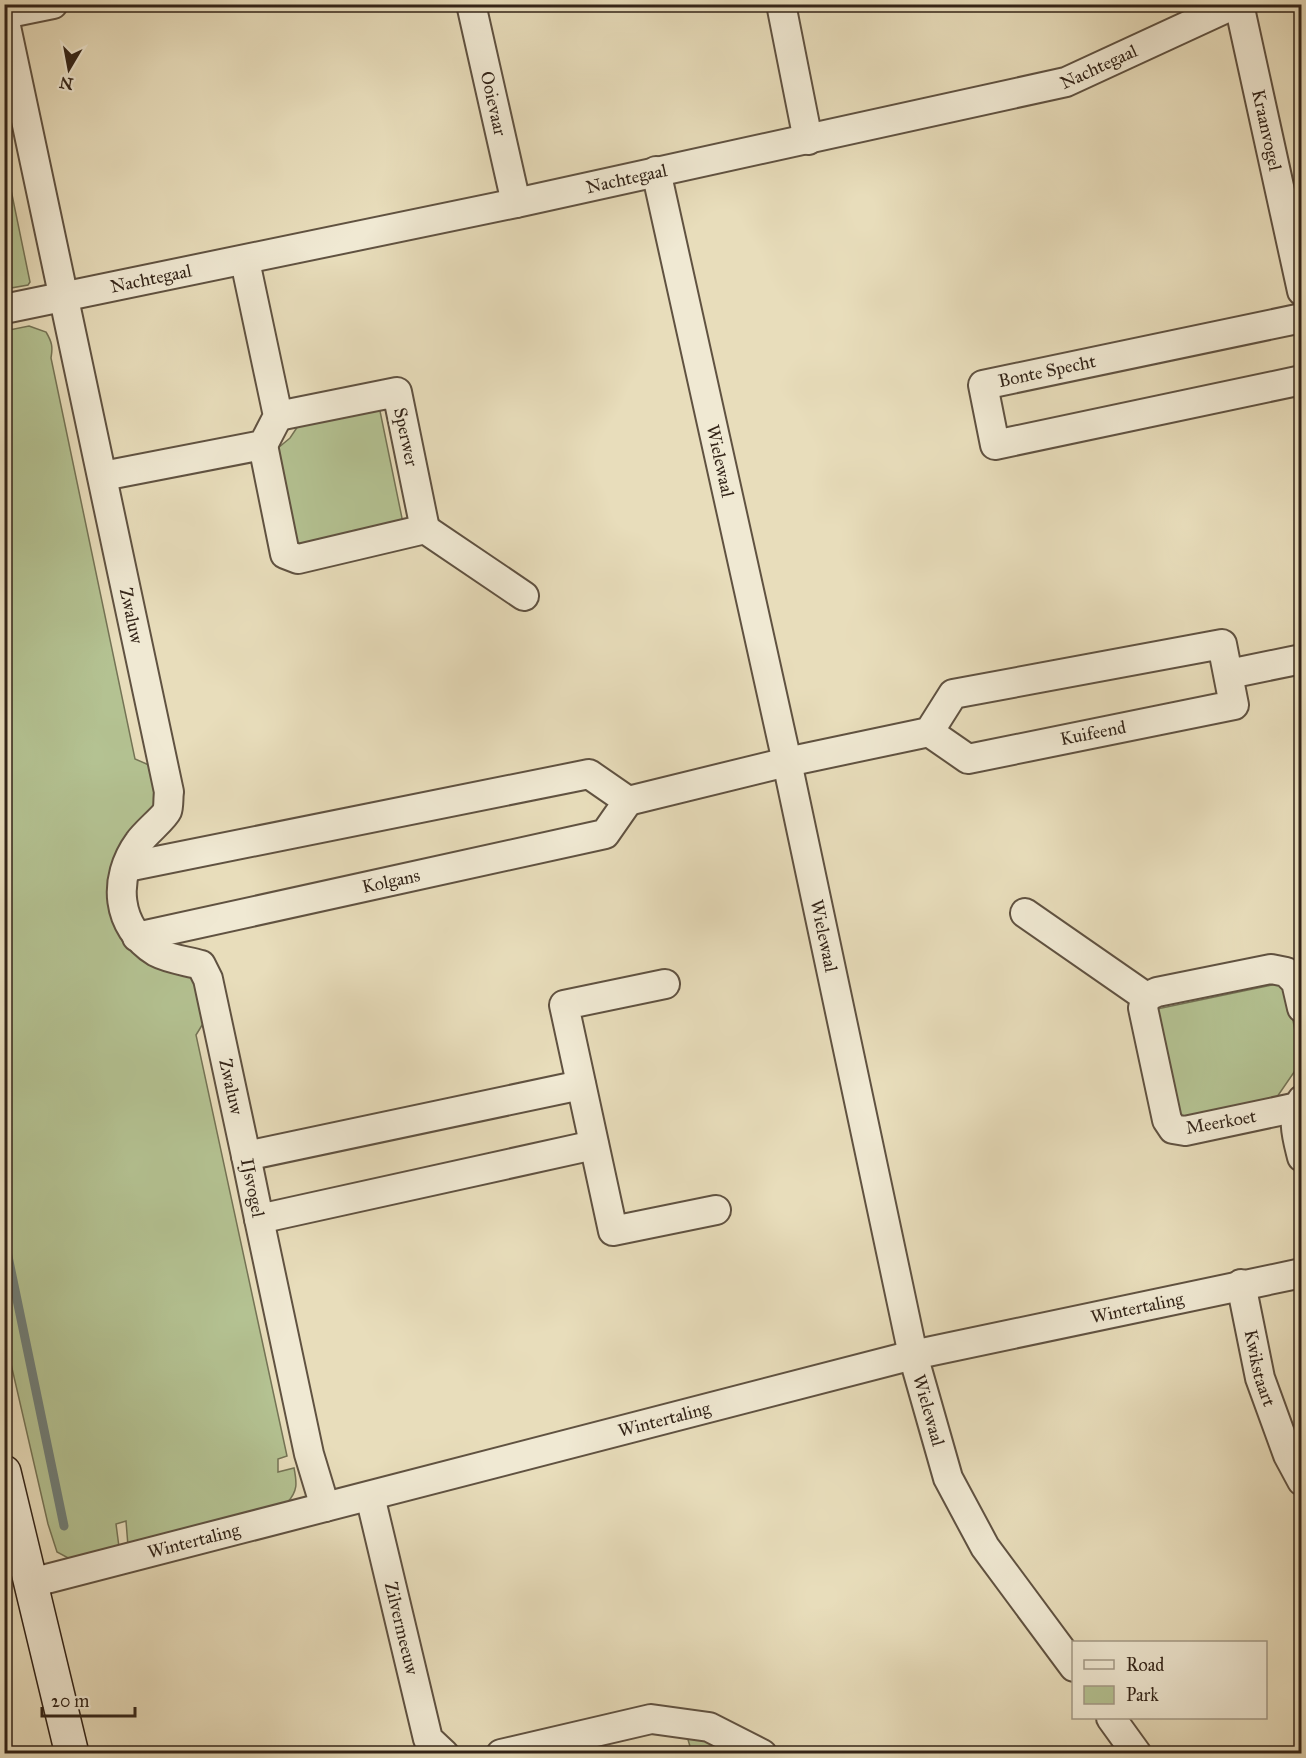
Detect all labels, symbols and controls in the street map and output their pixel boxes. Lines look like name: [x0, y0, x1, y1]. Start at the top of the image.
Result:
north arrow: [39, 39, 99, 99]
street label: Nachtegaal: [1057, 40, 1141, 94]
street label: Ooievaar: [476, 69, 512, 138]
text: N: [58, 73, 75, 94]
street label: Kraanvogel: [1247, 87, 1286, 173]
street label: Nachtegaal: [584, 159, 669, 198]
street label: Nachtegaal: [108, 259, 194, 298]
street label: Bonte Specht: [996, 350, 1098, 392]
street label: Sperwer: [389, 406, 423, 469]
street label: Wielewaal: [702, 423, 739, 499]
street label: Zwaluw: [115, 586, 148, 646]
street label: Kuifeend: [1058, 716, 1128, 750]
street label: Kolgans: [360, 864, 422, 899]
street label: Wielewaal: [806, 897, 842, 974]
street label: Zwaluw: [214, 1057, 248, 1117]
street label: Meerkoet: [1184, 1105, 1259, 1139]
street label: IJsvogel: [236, 1156, 269, 1219]
street label: Wintertaling: [1089, 1287, 1186, 1328]
street label: Kwikstaart: [1239, 1328, 1281, 1410]
street label: Wielewaal: [908, 1372, 949, 1449]
street label: Wintertaling: [616, 1397, 713, 1442]
street label: Wintertaling: [145, 1518, 243, 1563]
street label: Zilvermeeuw: [380, 1580, 423, 1677]
legend: [1072, 1641, 1267, 1719]
text: Road: [1126, 1654, 1164, 1676]
scale bar: [42, 1680, 135, 1718]
text: Park: [1126, 1684, 1159, 1706]
text: 20 m: [51, 1690, 89, 1712]

